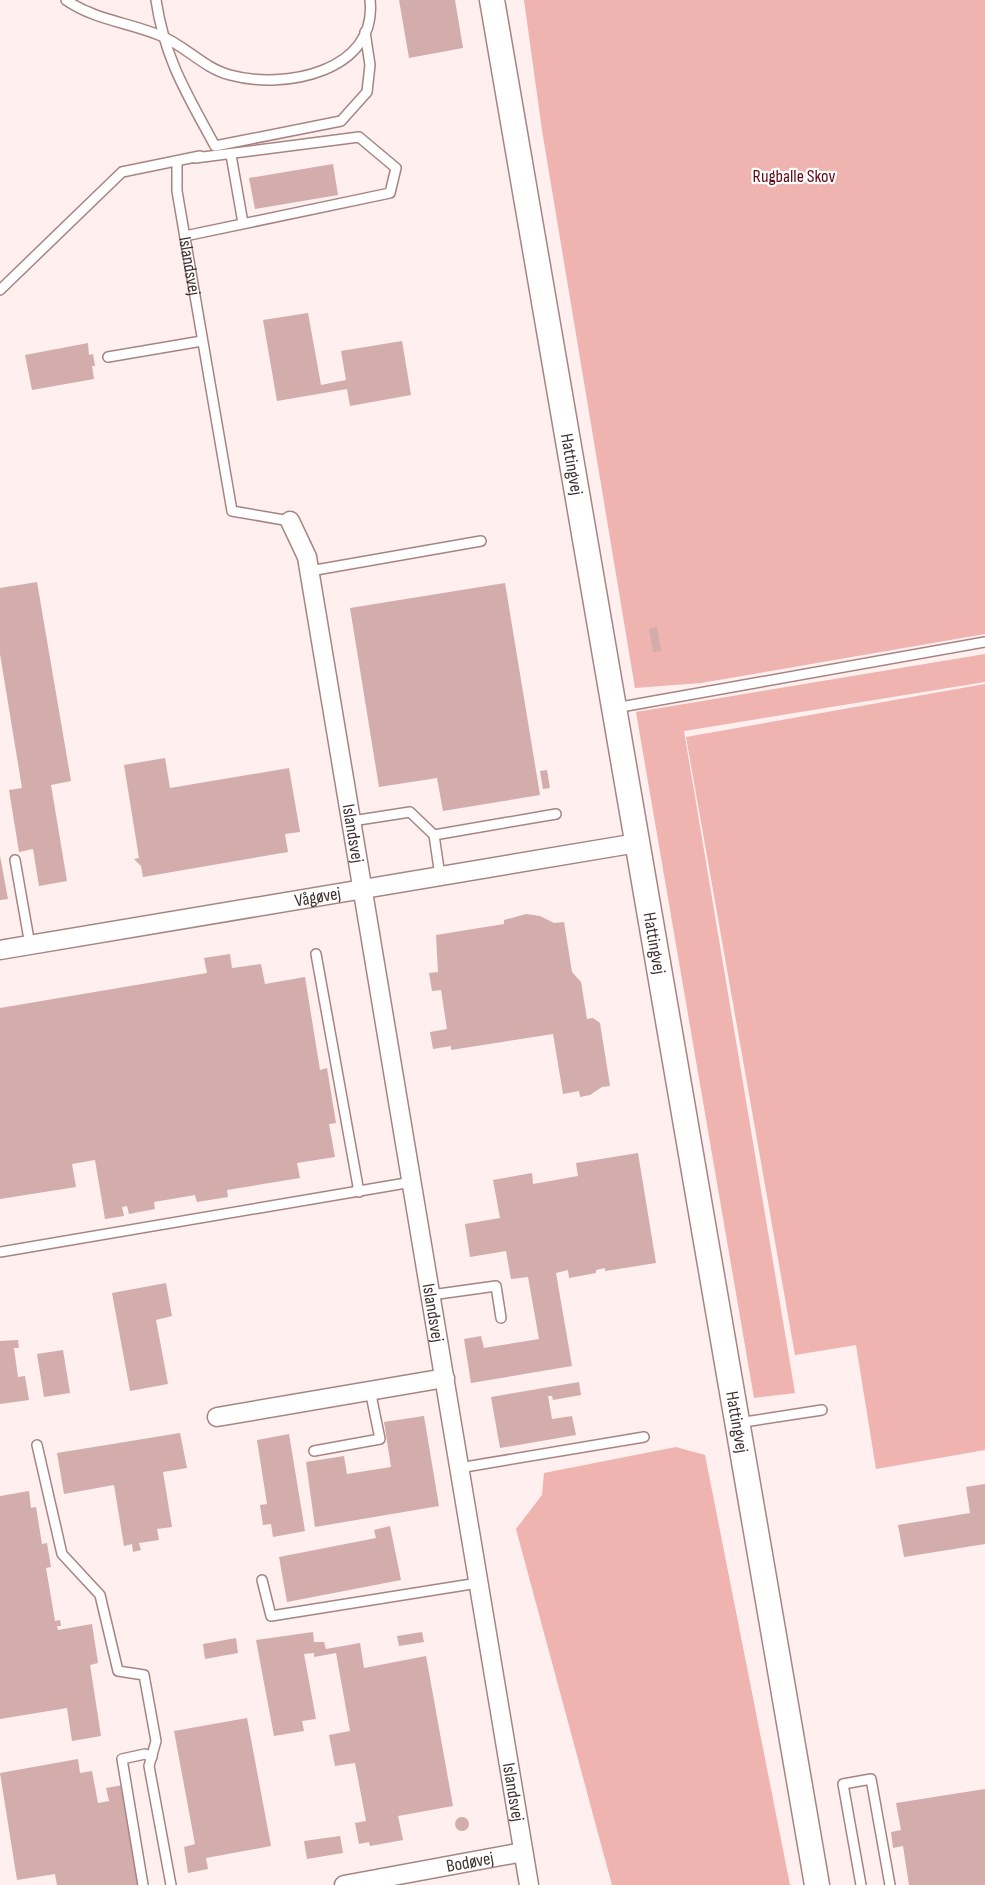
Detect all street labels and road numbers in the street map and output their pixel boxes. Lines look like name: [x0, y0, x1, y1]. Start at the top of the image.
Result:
street label: Islandsvej: [174, 235, 205, 297]
street label: Hattingvej: [556, 432, 588, 497]
street label: Islandsvej: [338, 802, 368, 864]
street label: Vågøvej: [293, 882, 342, 911]
street label: Hattingvej: [639, 911, 670, 976]
street label: Islandsvej: [418, 1282, 449, 1344]
street label: Hattingvej: [722, 1390, 753, 1455]
street label: Islandsvej: [498, 1761, 529, 1823]
street label: Bodøvej: [445, 1847, 495, 1876]

